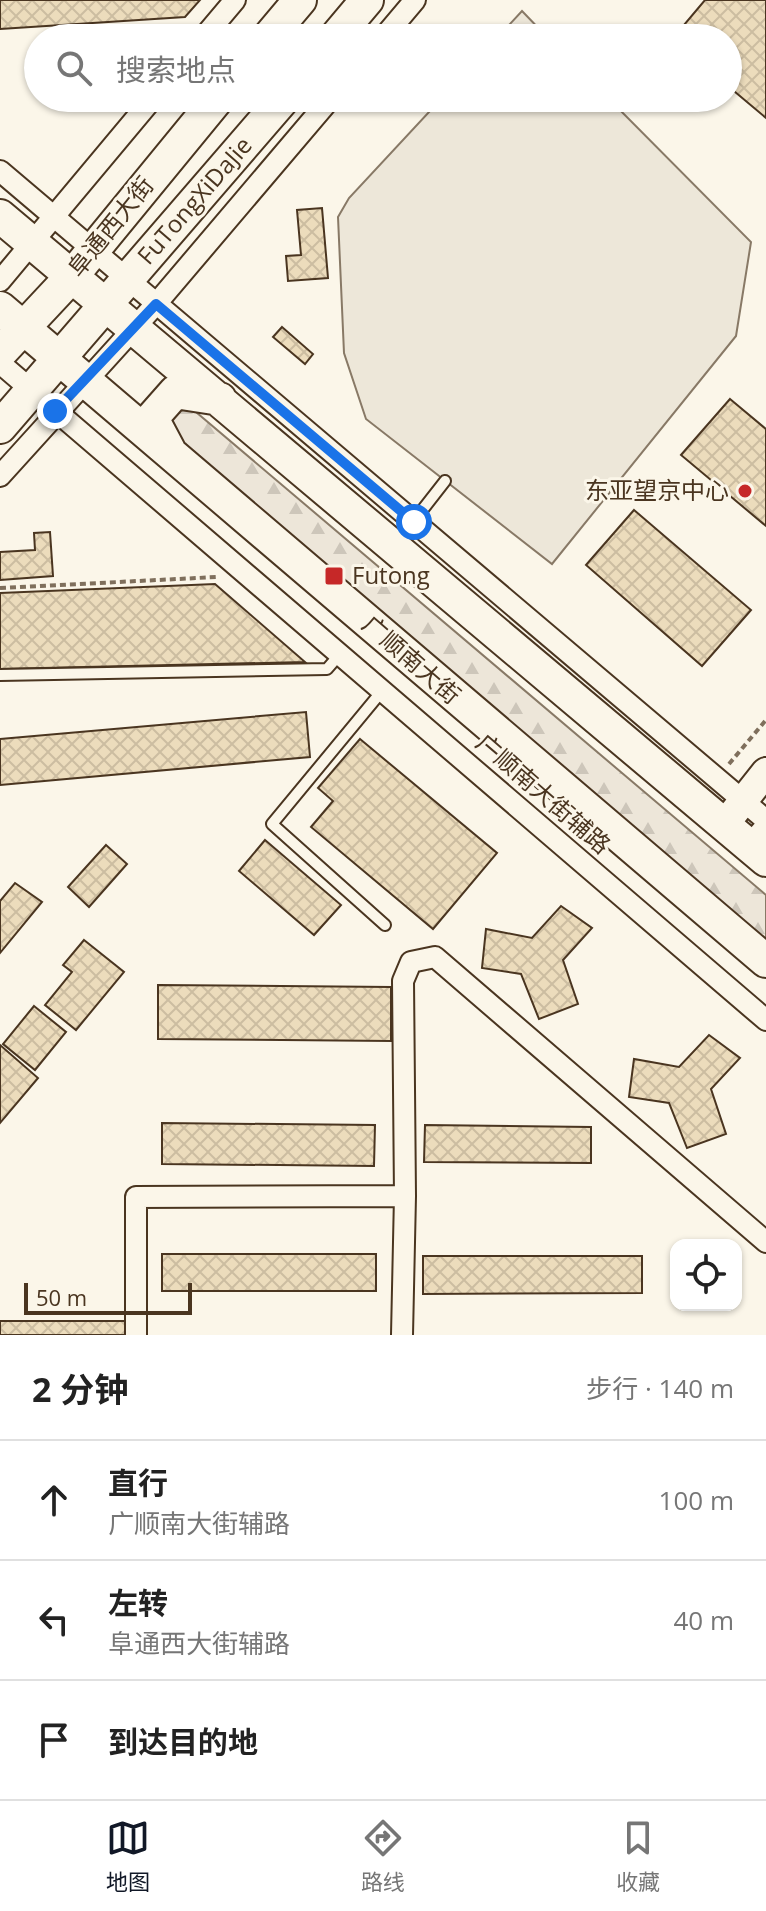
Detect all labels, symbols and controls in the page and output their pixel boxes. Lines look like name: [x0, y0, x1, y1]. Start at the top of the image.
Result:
search box: [24, 24, 742, 112]
icon: search: [52, 46, 96, 90]
text: 搜索地点: [116, 49, 236, 90]
street label: FuTongXiDaJie: [129, 129, 259, 271]
street label: 阜通西大街: [59, 169, 160, 283]
route end: [37, 393, 73, 429]
place label: 东亚望京中心: [585, 473, 729, 506]
marker: 东亚望京中心: [736, 482, 754, 500]
route start: [396, 504, 432, 540]
place label: Futong: [352, 558, 430, 591]
marker: Futong: [323, 565, 345, 587]
street label: 广顺南大街: [356, 607, 468, 711]
street label: 广顺南大街辅路: [470, 725, 618, 860]
map controls: [670, 1239, 742, 1311]
button: locate: [670, 1239, 742, 1311]
scale bar: [24, 1279, 192, 1315]
text: 50 m: [36, 1282, 87, 1312]
text: 2 分钟: [32, 1366, 128, 1412]
text: 步行 · 140 m: [586, 1370, 734, 1406]
text: 直行: [108, 1462, 168, 1503]
icon: ahead: [32, 1478, 76, 1522]
text: 100 m: [659, 1482, 734, 1518]
text: 广顺南大街辅路: [108, 1505, 290, 1541]
text: 左转: [108, 1582, 168, 1623]
icon: left: [32, 1598, 76, 1642]
text: 40 m: [673, 1602, 734, 1638]
text: 阜通西大街辅路: [108, 1625, 290, 1661]
icon: arrive: [32, 1718, 76, 1762]
text: 到达目的地: [108, 1721, 258, 1762]
tab: 地图: [106, 1816, 150, 1896]
tab: 路线: [361, 1816, 405, 1896]
tab: 收藏: [616, 1816, 660, 1896]

